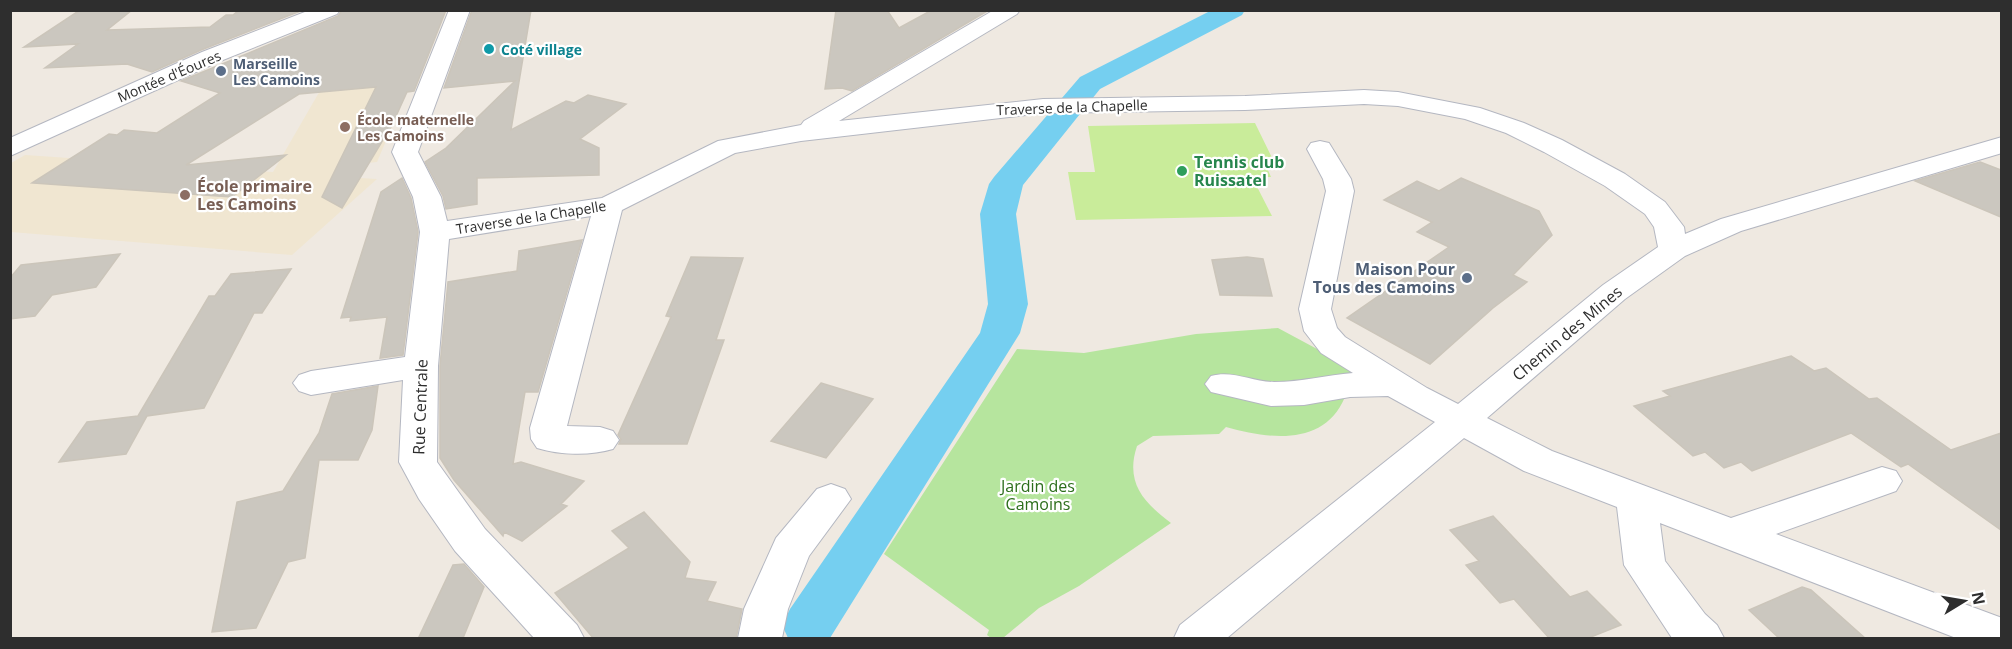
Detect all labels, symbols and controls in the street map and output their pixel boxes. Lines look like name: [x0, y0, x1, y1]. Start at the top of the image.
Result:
place label: Coté village: [501, 40, 582, 59]
marker: Coté village: [482, 42, 496, 56]
street label: Montée d'Éoures: [114, 46, 224, 106]
place label: Marseille Les Camoins: [233, 54, 320, 89]
marker: Marseille Les Camoins: [214, 64, 228, 78]
street label: Traverse de la Chapelle: [996, 95, 1148, 119]
place label: École maternelle Les Camoins: [357, 110, 474, 145]
marker: École maternelle Les Camoins: [338, 120, 352, 134]
place label: Tennis club Ruissatel: [1194, 151, 1285, 191]
marker: Tennis club Ruissatel: [1175, 164, 1189, 178]
place label: École primaire Les Camoins: [197, 175, 312, 215]
marker: École primaire Les Camoins: [178, 188, 192, 202]
street label: Traverse de la Chapelle: [455, 196, 607, 238]
place label: Maison Pour Tous des Camoins: [1313, 258, 1455, 298]
marker: Maison Pour Tous des Camoins: [1460, 271, 1474, 285]
street label: Chemin des Mines: [1507, 281, 1627, 385]
street label: Rue Centrale: [407, 359, 433, 455]
park label: Jardin des Camoins: [999, 475, 1075, 515]
north arrow: [1934, 571, 1994, 631]
text: N: [1967, 590, 1991, 607]

